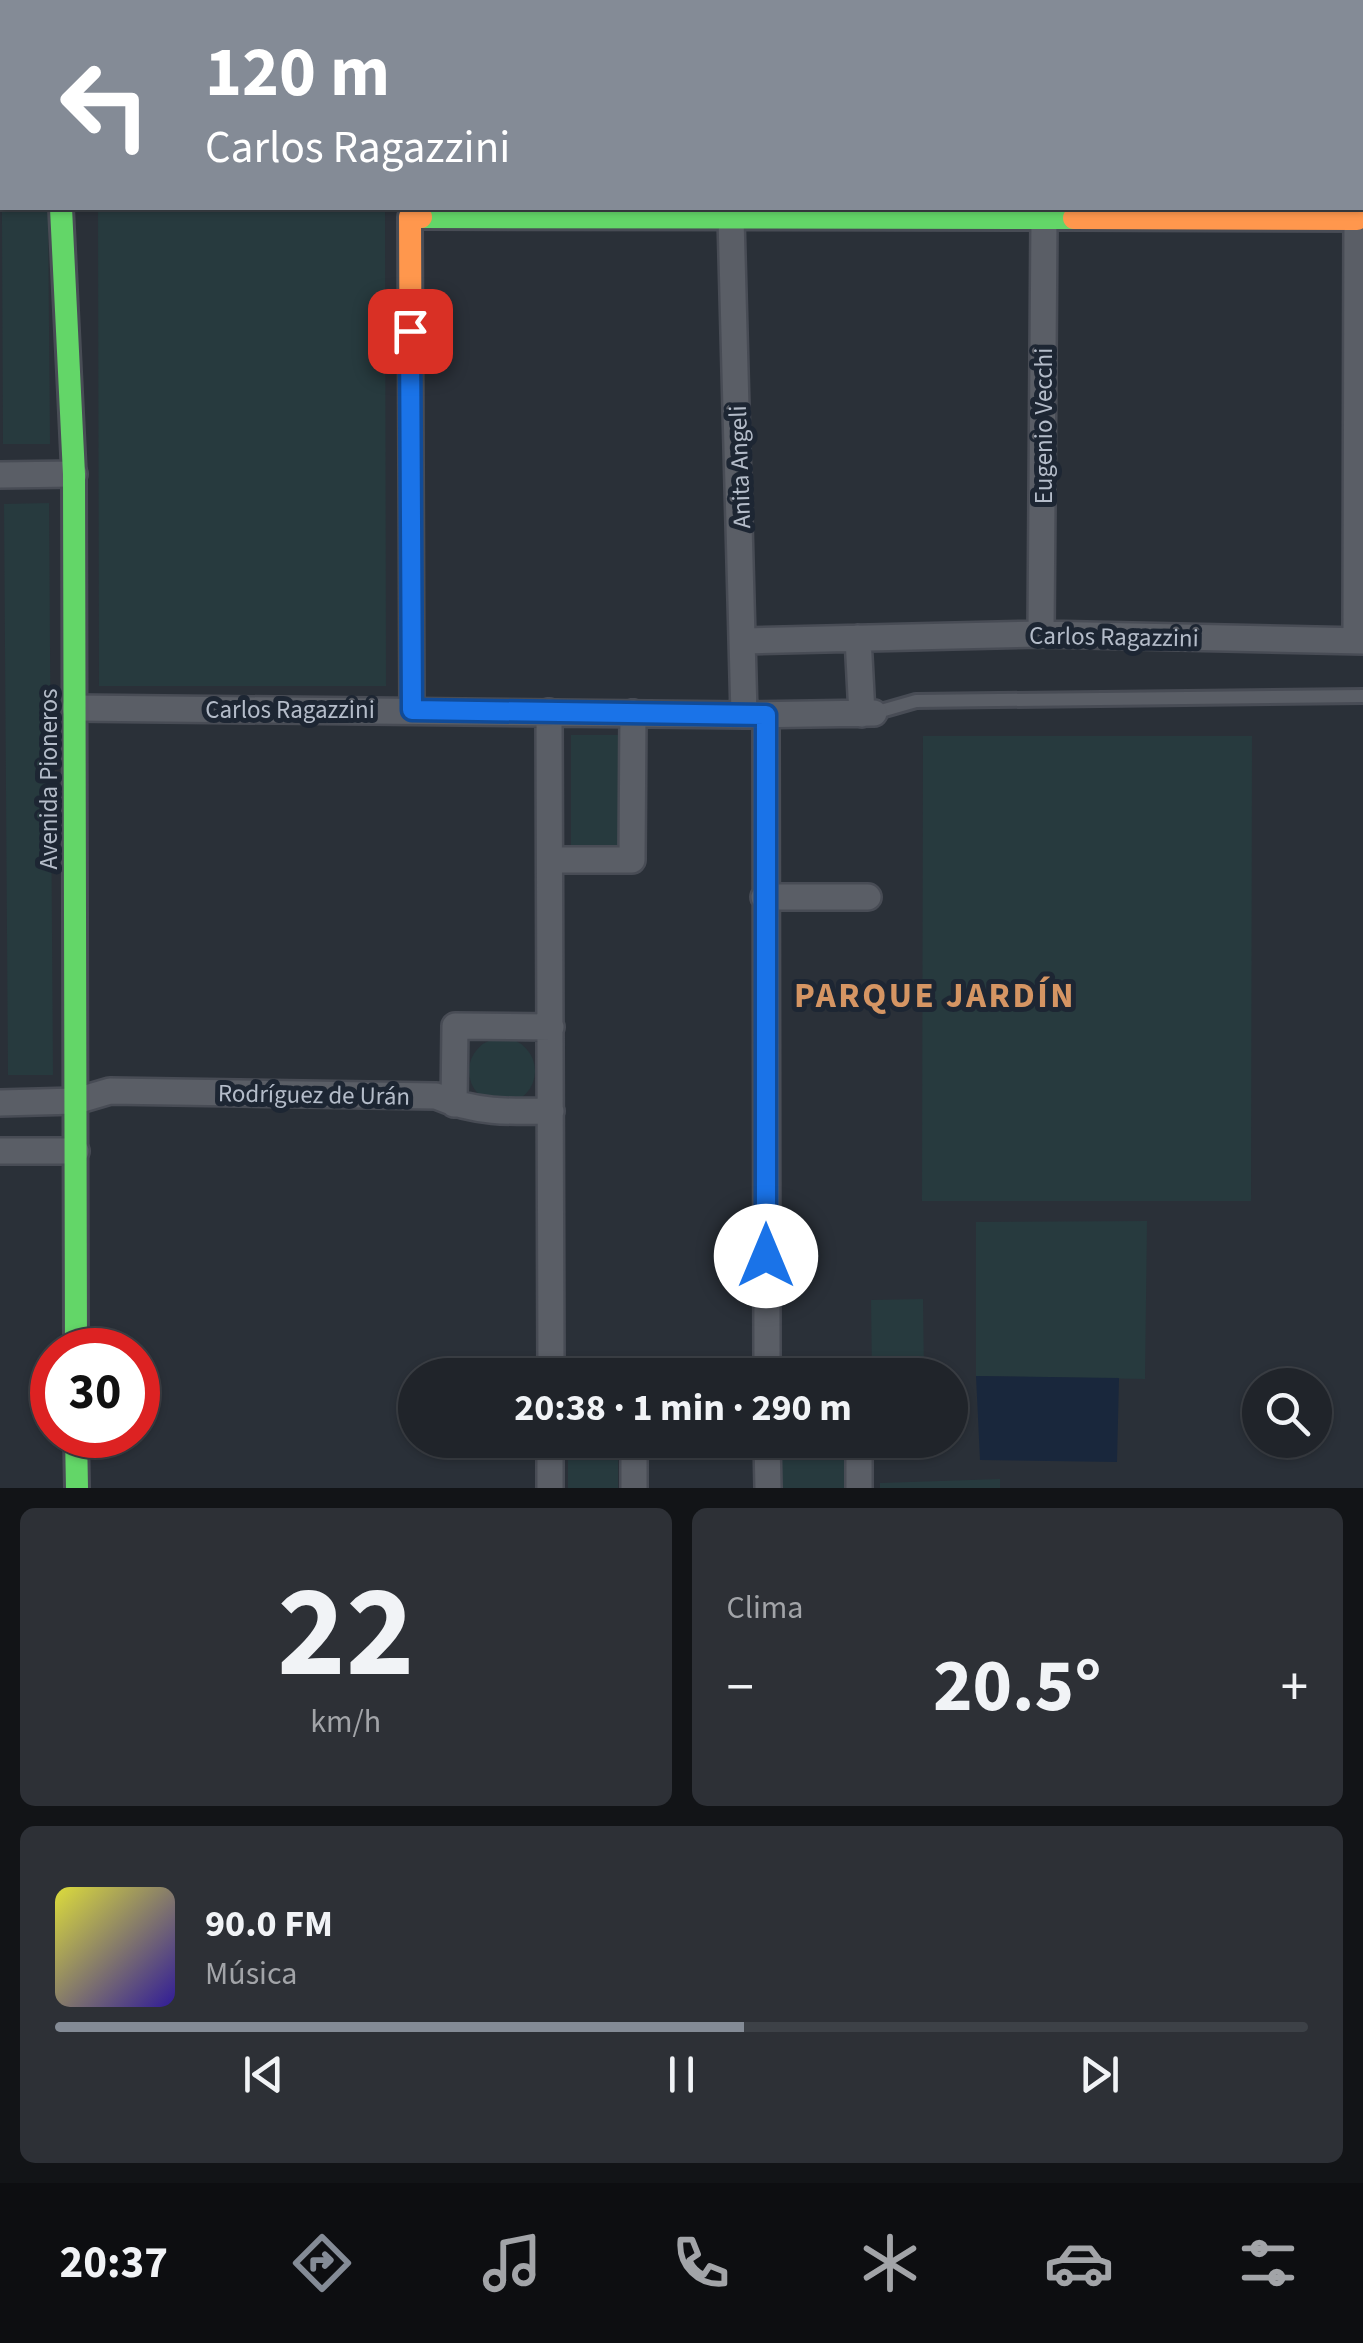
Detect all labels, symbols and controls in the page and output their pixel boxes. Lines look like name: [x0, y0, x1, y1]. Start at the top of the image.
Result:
text: 120 m: [205, 23, 390, 123]
icon: left: [40, 40, 170, 170]
text: Carlos Ragazzini: [205, 116, 510, 180]
pin: [368, 289, 453, 374]
icon: arrive: [383, 304, 438, 359]
street label: Eugenio Vecchi: [1026, 348, 1062, 504]
street label: Anita Angeli: [720, 405, 760, 529]
street label: Carlos Ragazzini: [1029, 618, 1199, 656]
street label: Avenida Pioneros: [31, 689, 67, 870]
street label: Carlos Ragazzini: [205, 692, 375, 728]
district label: PARQUE JARDÍN: [794, 971, 1076, 1021]
street label: Rodríguez de Urán: [218, 1075, 410, 1115]
position arrow: [714, 1204, 818, 1308]
speed limit sign: 30: [30, 1328, 160, 1458]
map controls: [1242, 1368, 1332, 1458]
button: search: [1242, 1368, 1332, 1458]
text: 20:38 · 1 min · 290 m: [514, 1381, 852, 1435]
text: 22: [277, 1541, 414, 1726]
text: Clima: [727, 1585, 803, 1631]
text: 20.5°: [933, 1633, 1102, 1740]
text: −: [727, 1649, 754, 1727]
text: +: [1281, 1649, 1308, 1727]
text: km/h: [310, 1699, 381, 1745]
text: 90.0 FM: [205, 1897, 333, 1951]
text: Música: [205, 1951, 297, 1997]
icon: previous: [236, 2047, 291, 2102]
icon: pause: [654, 2047, 709, 2102]
icon: next: [1072, 2047, 1127, 2102]
icon: directions: [287, 2228, 357, 2298]
icon: music: [477, 2228, 547, 2298]
icon: phone: [666, 2228, 736, 2298]
icon: climate: [855, 2228, 925, 2298]
icon: car: [1044, 2228, 1114, 2298]
icon: filters: [1233, 2228, 1303, 2298]
text: 20:37: [60, 2231, 168, 2295]

